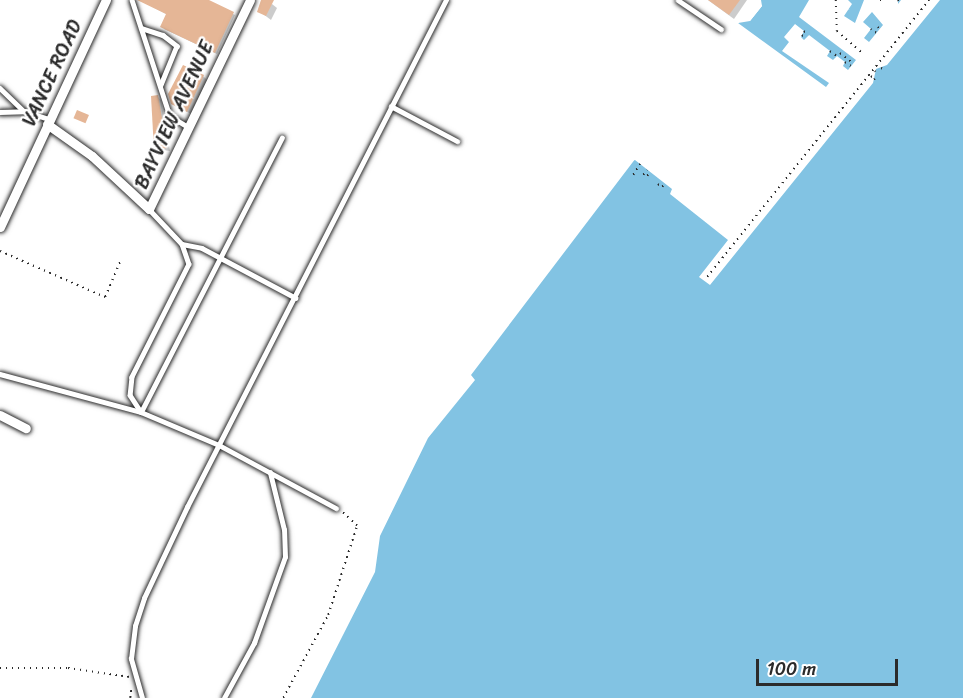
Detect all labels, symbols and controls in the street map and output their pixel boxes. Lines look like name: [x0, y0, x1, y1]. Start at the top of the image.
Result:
street label: VANCE ROAD: [17, 16, 87, 130]
street label: BAYVIEW AVENUE: [129, 37, 219, 193]
scale bar: [759, 647, 902, 685]
text: 100 m: [767, 653, 816, 685]

